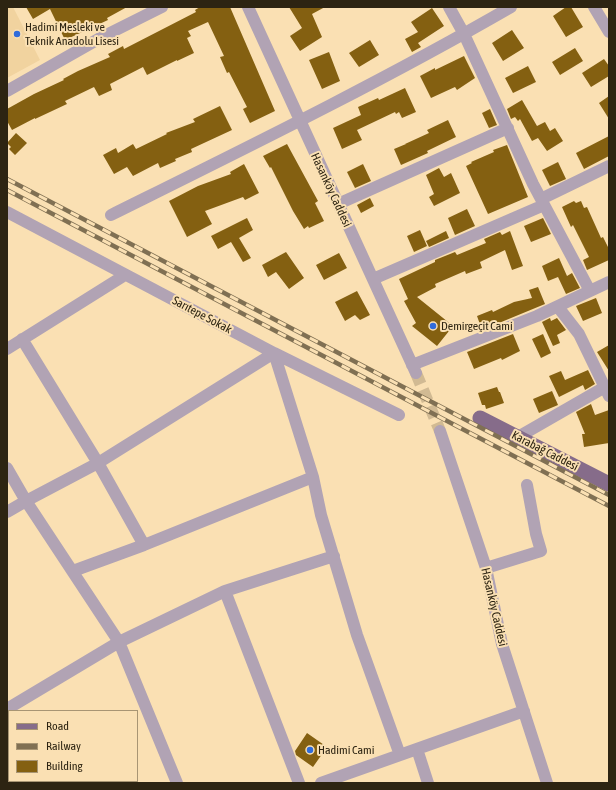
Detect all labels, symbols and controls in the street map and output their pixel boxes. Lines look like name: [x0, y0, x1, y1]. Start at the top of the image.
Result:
place label: Hadimi Mesleki ve Teknik Anadolu Lisesi: [25, 20, 119, 48]
marker: Hadimi Mesleki ve Teknik Anadolu Lisesi: [12, 29, 22, 39]
street label: Hasanköy Caddesi: [308, 151, 354, 229]
street label: Sarıtepe Sokak: [170, 293, 234, 337]
place label: Demirgeçit Cami: [441, 319, 513, 333]
marker: Demirgeçit Cami: [428, 321, 438, 331]
street label: Karabağ Caddesi: [509, 428, 581, 474]
street label: Hasanköy Caddesi: [478, 566, 510, 648]
legend: [8, 710, 138, 782]
text: Road: [46, 719, 69, 733]
text: Railway: [46, 739, 81, 753]
place label: Hadimi Cami: [318, 743, 374, 757]
marker: Hadimi Cami: [305, 745, 315, 755]
text: Building: [46, 759, 83, 773]

